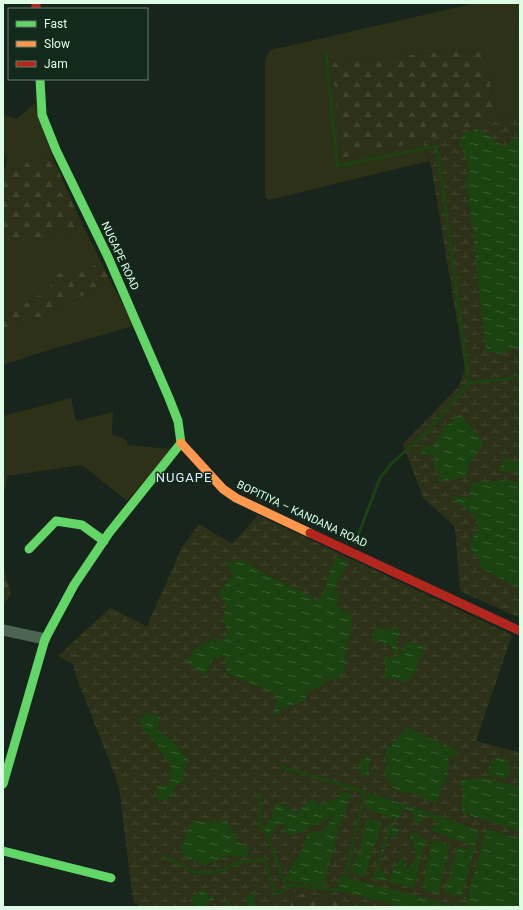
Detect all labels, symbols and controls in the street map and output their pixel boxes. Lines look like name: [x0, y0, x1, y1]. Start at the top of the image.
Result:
legend: [8, 8, 148, 80]
text: Fast: [44, 17, 67, 31]
text: Slow: [44, 37, 70, 51]
text: Jam: [44, 57, 68, 71]
street label: NUGAPE ROAD: [98, 220, 142, 292]
district label: NUGAPE: [156, 470, 212, 485]
street label: BOPITIYA – KANDANA ROAD: [235, 478, 369, 550]

